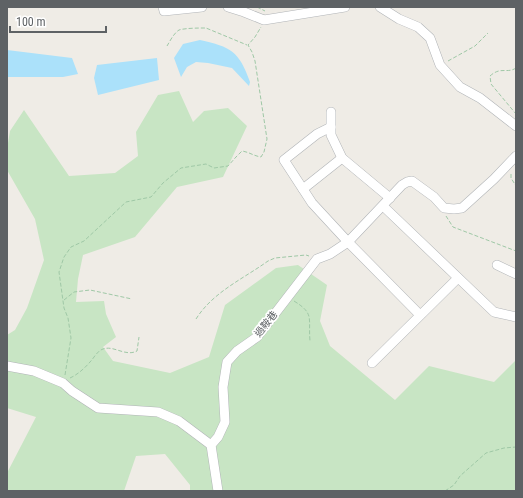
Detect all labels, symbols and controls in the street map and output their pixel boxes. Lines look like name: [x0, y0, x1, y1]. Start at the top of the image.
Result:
scale bar: [10, 8, 106, 34]
text: 100 m: [16, 15, 46, 29]
street label: 過鞍巷: [252, 309, 280, 339]

